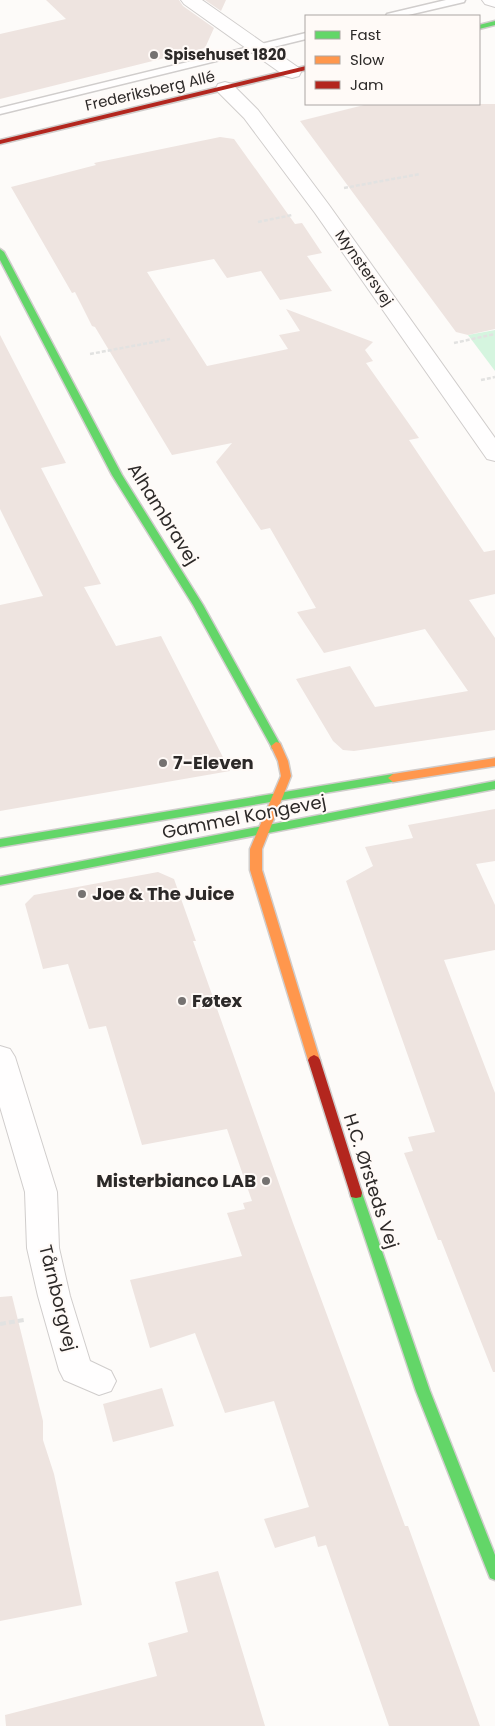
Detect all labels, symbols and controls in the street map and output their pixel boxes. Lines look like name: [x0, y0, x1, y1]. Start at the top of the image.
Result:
legend: [305, 15, 480, 105]
text: Fast: [350, 24, 381, 45]
place label: Spisehuset 1820: [164, 44, 286, 65]
marker: Spisehuset 1820: [148, 49, 160, 61]
text: Slow: [350, 49, 385, 70]
street label: Frederiksberg Allé: [83, 65, 217, 116]
text: Jam: [350, 74, 384, 95]
street label: Mynstersvej: [330, 225, 398, 310]
street label: Alhambravej: [122, 458, 205, 569]
place label: 7-Eleven: [173, 750, 254, 775]
marker: 7-Eleven: [157, 757, 169, 769]
street label: Gammel Kongevej: [160, 788, 328, 845]
place label: Joe & The Juice: [92, 881, 234, 906]
marker: Joe & The Juice: [76, 888, 88, 900]
place label: Føtex: [192, 988, 243, 1013]
marker: Føtex: [176, 995, 188, 1007]
street label: H.C. Ørsteds Vej: [338, 1110, 405, 1252]
place label: Misterbianco LAB: [96, 1168, 256, 1193]
marker: Misterbianco LAB: [260, 1175, 272, 1187]
street label: Tårnborgvej: [33, 1242, 84, 1354]

